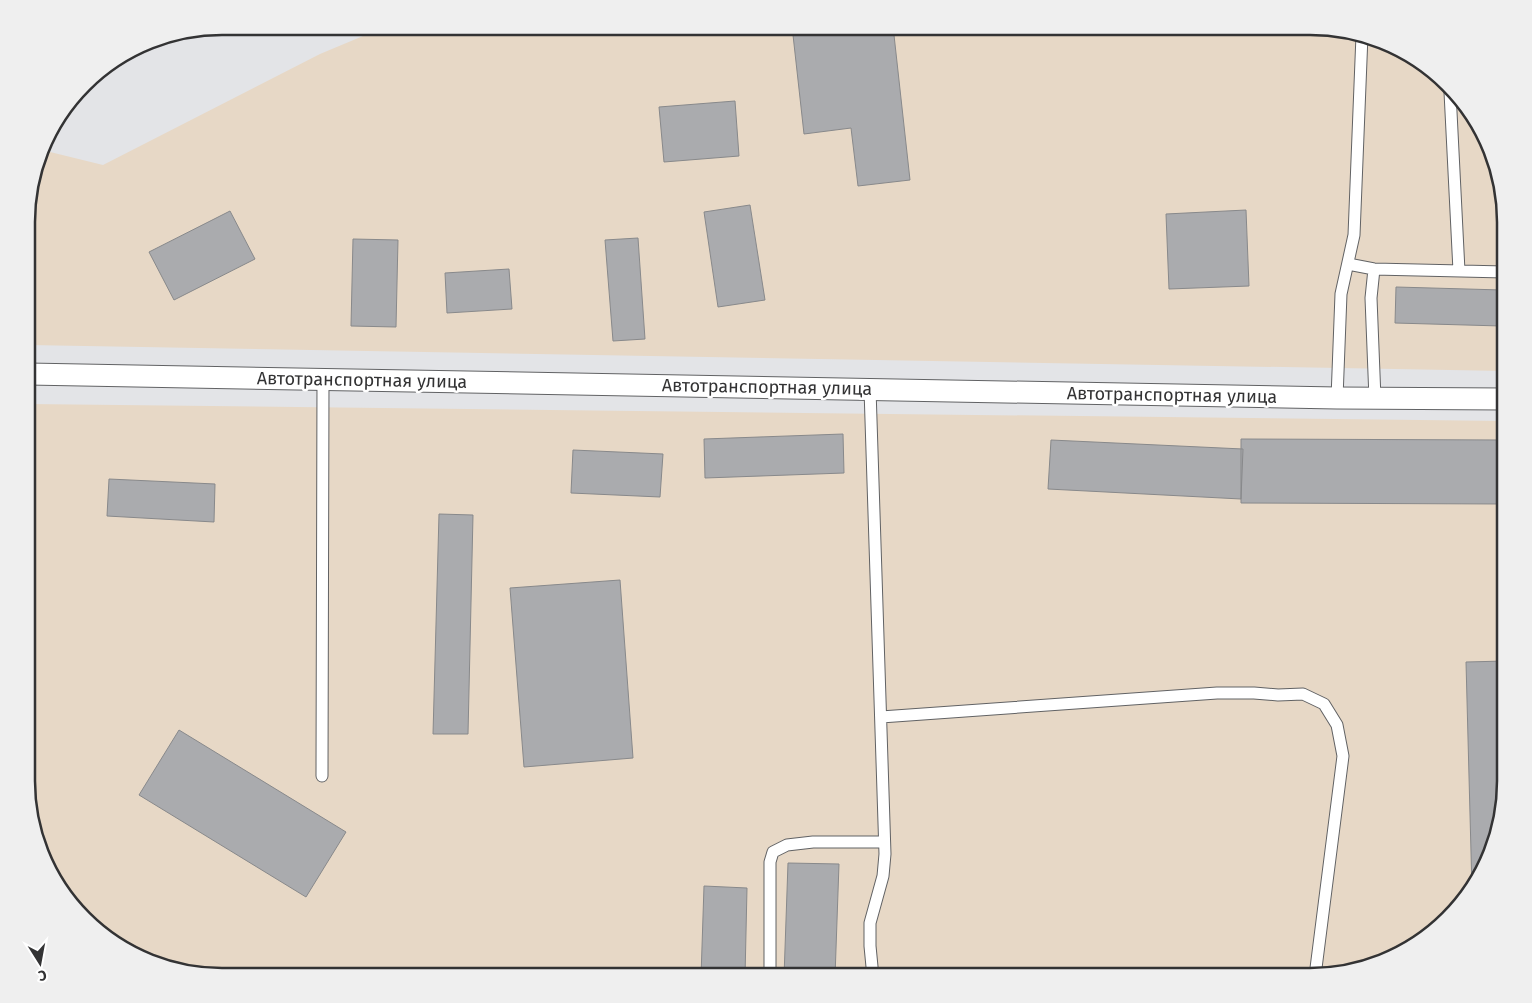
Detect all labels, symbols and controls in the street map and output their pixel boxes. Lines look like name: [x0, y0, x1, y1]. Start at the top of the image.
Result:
street label: Автотранспортная улица: [257, 367, 467, 393]
street label: Автотранспортная улица: [662, 374, 872, 400]
street label: Автотранспортная улица: [1067, 382, 1277, 408]
north arrow: [15, 938, 65, 988]
text: С: [37, 966, 48, 984]

